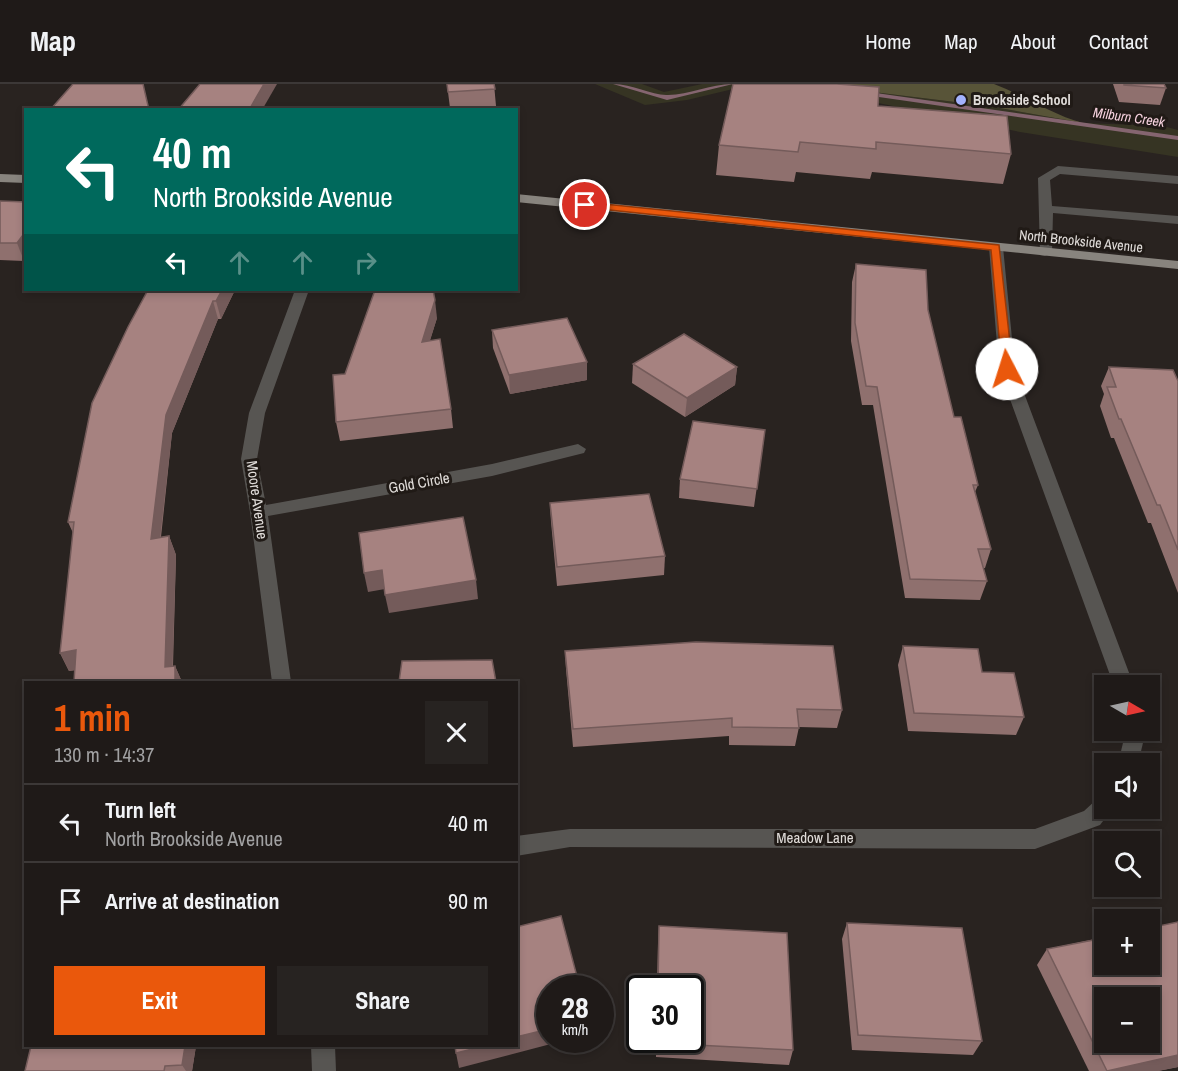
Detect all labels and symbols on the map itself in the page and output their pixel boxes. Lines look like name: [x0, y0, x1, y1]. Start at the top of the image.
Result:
place label: Brookside School: [973, 91, 1071, 109]
marker: Brookside School: [954, 93, 968, 107]
water label: Milburn Creek: [1092, 103, 1167, 131]
pin: [559, 179, 610, 230]
street label: North Brookside Avenue: [1018, 226, 1144, 256]
position arrow: [975, 337, 1039, 401]
street label: Moore Avenue: [242, 459, 273, 541]
street label: Gold Circle: [387, 467, 451, 498]
north arrow: [1094, 675, 1160, 741]
street label: Meadow Lane: [776, 827, 854, 848]
speed limit sign: 30: [626, 975, 704, 1053]

